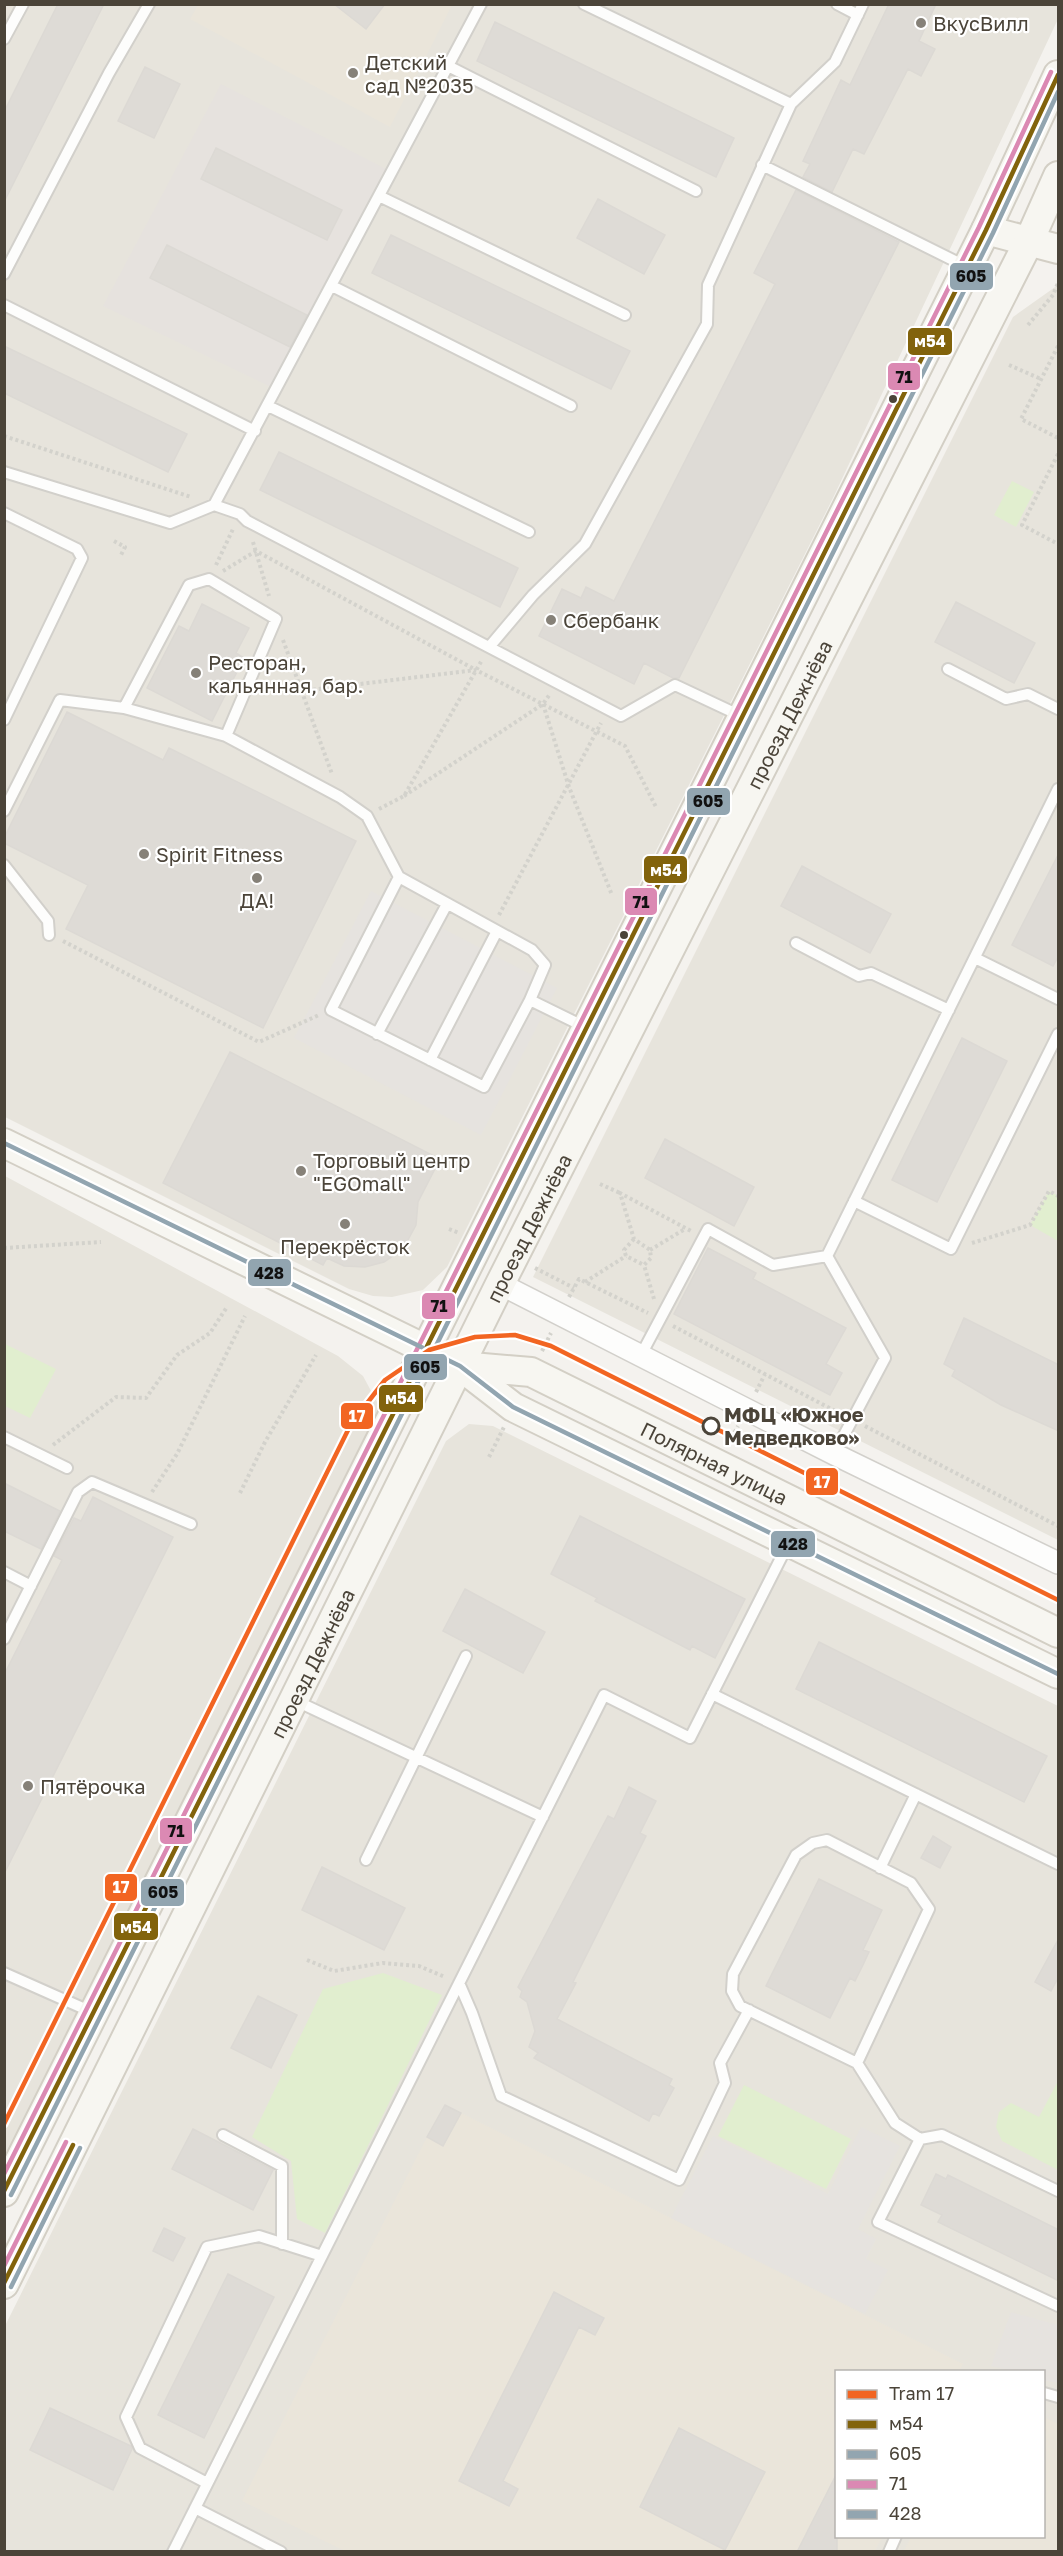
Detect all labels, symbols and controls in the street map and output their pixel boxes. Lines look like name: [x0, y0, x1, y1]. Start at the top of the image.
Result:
place label: ВкусВилл: [933, 11, 1029, 35]
marker: ВкусВилл: [914, 16, 928, 30]
place label: Детский сад №2035: [365, 50, 474, 97]
marker: Детский сад №2035: [346, 66, 360, 80]
line badge: 605: [949, 262, 994, 291]
text: 605: [956, 266, 986, 286]
line badge: м54: [907, 327, 953, 356]
text: м54: [914, 331, 946, 351]
line badge: 71: [887, 362, 921, 391]
text: 71: [896, 367, 912, 387]
unlabelled marker: [887, 393, 899, 405]
place label: Сбербанк: [563, 608, 659, 632]
marker: Сбербанк: [544, 613, 558, 627]
street label: проезд Дежнёва: [741, 636, 837, 793]
place label: Ресторан, кальянная, бар.: [208, 650, 363, 697]
marker: Ресторан, кальянная, бар.: [189, 666, 203, 680]
line badge: 605: [686, 787, 731, 816]
text: 605: [693, 791, 723, 811]
place label: Spirit Fitness: [156, 842, 283, 866]
marker: Spirit Fitness: [137, 847, 151, 861]
line badge: м54: [643, 855, 688, 884]
text: м54: [650, 860, 682, 880]
marker: ДА!: [250, 871, 264, 885]
line badge: 71: [624, 887, 658, 916]
place label: ДА!: [240, 888, 274, 912]
text: 71: [633, 892, 649, 912]
unlabelled marker: [618, 929, 630, 941]
place label: Торговый центр "EGOmall": [313, 1148, 470, 1195]
street label: проезд Дежнёва: [481, 1150, 576, 1306]
marker: Торговый центр "EGOmall": [294, 1164, 308, 1178]
marker: Перекрёсток: [338, 1217, 352, 1231]
place label: Перекрёсток: [280, 1234, 410, 1258]
line badge: 428: [247, 1258, 292, 1287]
text: 428: [254, 1263, 284, 1283]
line badge: 71: [421, 1292, 456, 1320]
text: 71: [431, 1296, 447, 1316]
line badge: 605: [403, 1353, 448, 1381]
text: 605: [410, 1357, 440, 1377]
line badge: м54: [378, 1384, 424, 1413]
text: м54: [385, 1388, 417, 1408]
line badge: 17: [340, 1402, 374, 1430]
place label: МФЦ «Южное Медведково»: [724, 1402, 864, 1449]
text: 17: [349, 1406, 366, 1426]
street label: Полярная улица: [637, 1416, 792, 1509]
marker: МФЦ «Южное Медведково»: [702, 1417, 720, 1435]
line badge: 17: [805, 1467, 839, 1496]
text: 17: [814, 1472, 831, 1492]
line badge: 428: [770, 1530, 816, 1558]
text: 428: [778, 1534, 808, 1554]
street label: проезд Дежнёва: [265, 1585, 359, 1742]
place label: Пятёрочка: [40, 1774, 146, 1798]
marker: Пятёрочка: [21, 1779, 35, 1793]
line badge: 71: [159, 1817, 193, 1845]
text: 71: [168, 1821, 184, 1841]
line badge: 17: [104, 1873, 138, 1902]
text: 17: [113, 1877, 130, 1897]
line badge: 605: [140, 1878, 185, 1907]
text: 605: [148, 1882, 178, 1902]
line badge: м54: [113, 1912, 159, 1941]
text: м54: [120, 1917, 152, 1937]
legend: [835, 2370, 1045, 2538]
text: Tram 17: [889, 2382, 954, 2404]
text: м54: [889, 2412, 923, 2434]
text: 605: [889, 2442, 922, 2464]
text: 71: [889, 2472, 908, 2494]
text: 428: [889, 2502, 921, 2524]

